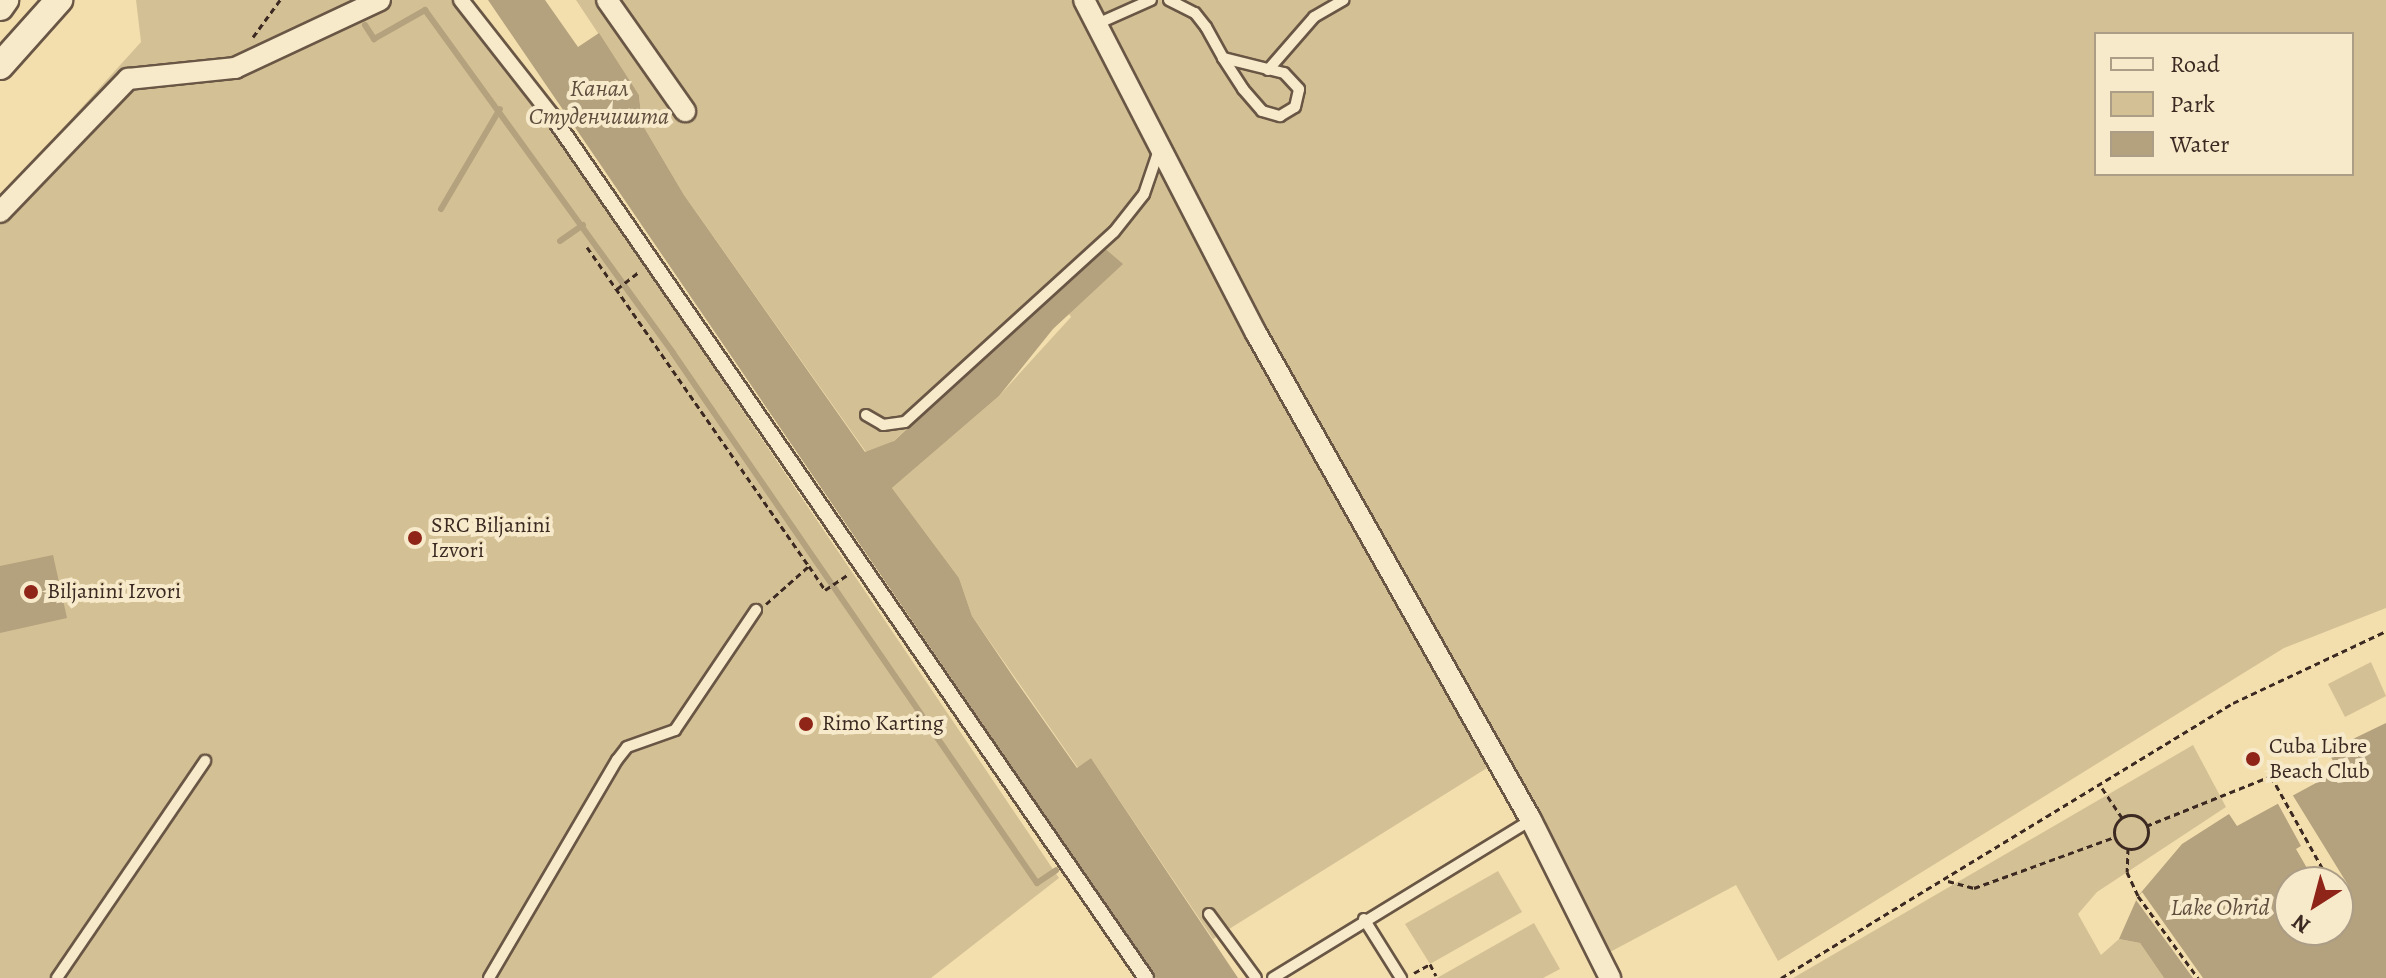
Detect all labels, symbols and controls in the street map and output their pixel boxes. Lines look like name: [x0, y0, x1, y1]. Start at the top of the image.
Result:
legend: [2094, 32, 2354, 176]
text: Road: [2170, 48, 2220, 80]
water label: Канал Студенчишта: [529, 75, 669, 131]
text: Park: [2170, 88, 2215, 120]
text: Water: [2170, 128, 2230, 160]
place label: SRC Biljanini Izvori: [431, 512, 551, 564]
marker: SRC Biljanini Izvori: [406, 529, 424, 547]
place label: Biljanini Izvori: [47, 579, 181, 605]
marker: Biljanini Izvori: [22, 583, 40, 601]
place label: Rimo Karting: [822, 711, 944, 737]
marker: Rimo Karting: [797, 715, 815, 733]
place label: Cuba Libre Beach Club: [2269, 733, 2370, 784]
marker: Cuba Libre Beach Club: [2244, 750, 2262, 768]
north arrow: [2274, 866, 2354, 946]
water label: Lake Ohrid: [2170, 894, 2270, 922]
text: N: [2286, 907, 2316, 941]

